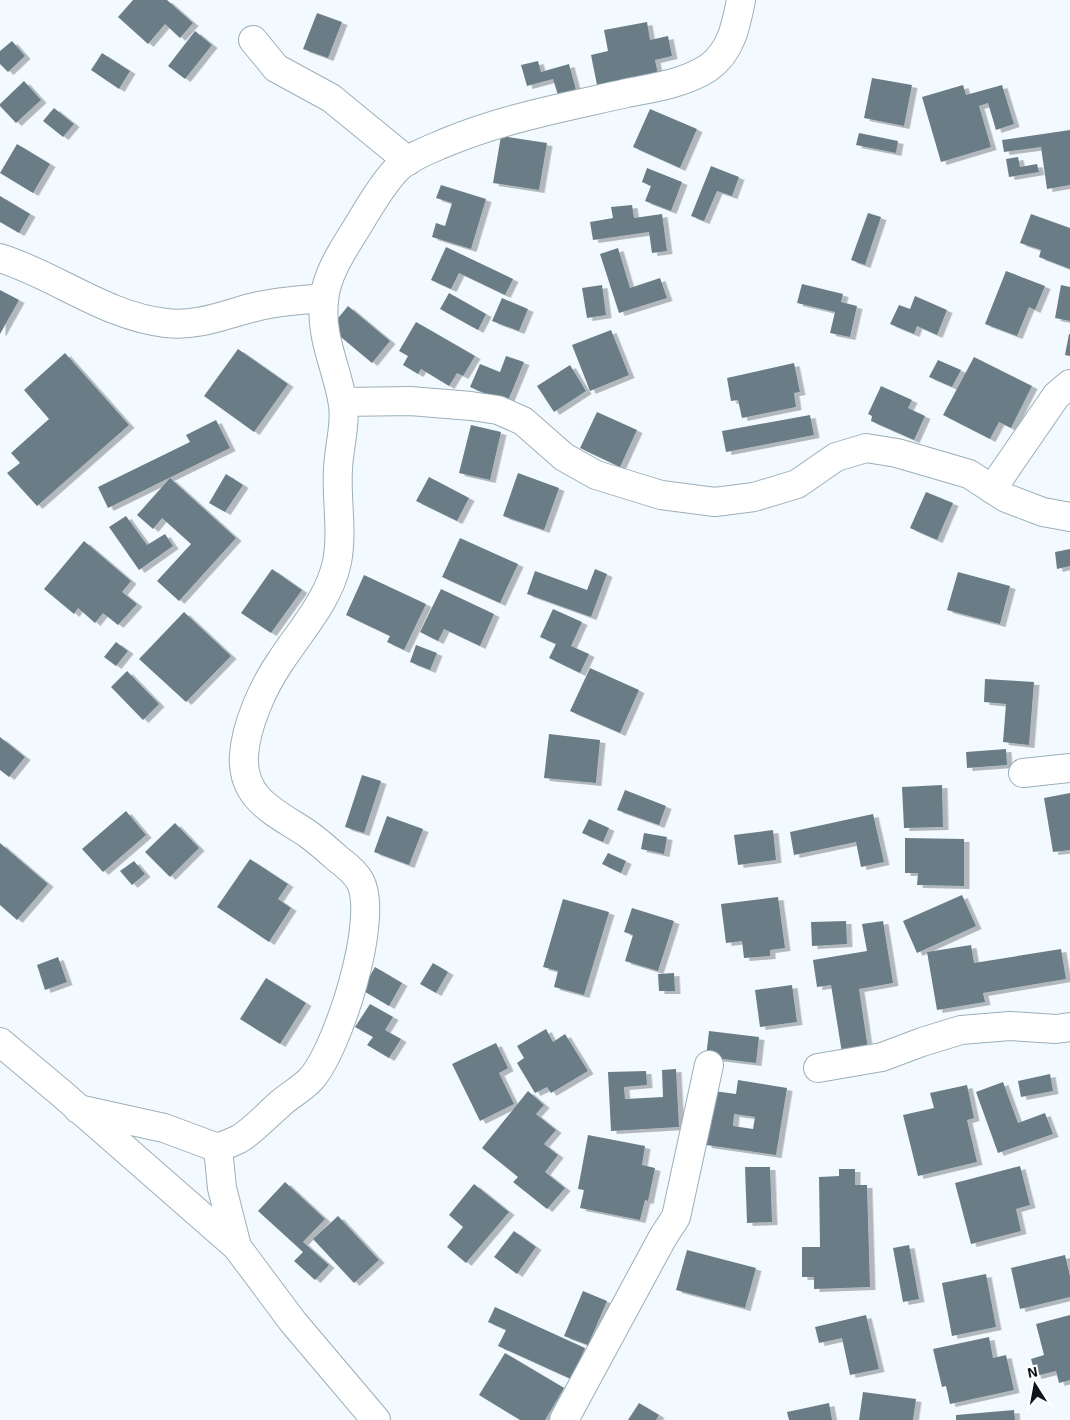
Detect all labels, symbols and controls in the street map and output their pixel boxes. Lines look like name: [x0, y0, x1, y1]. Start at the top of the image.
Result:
north arrow: [1010, 1360, 1060, 1410]
text: N: [1026, 1362, 1039, 1381]

